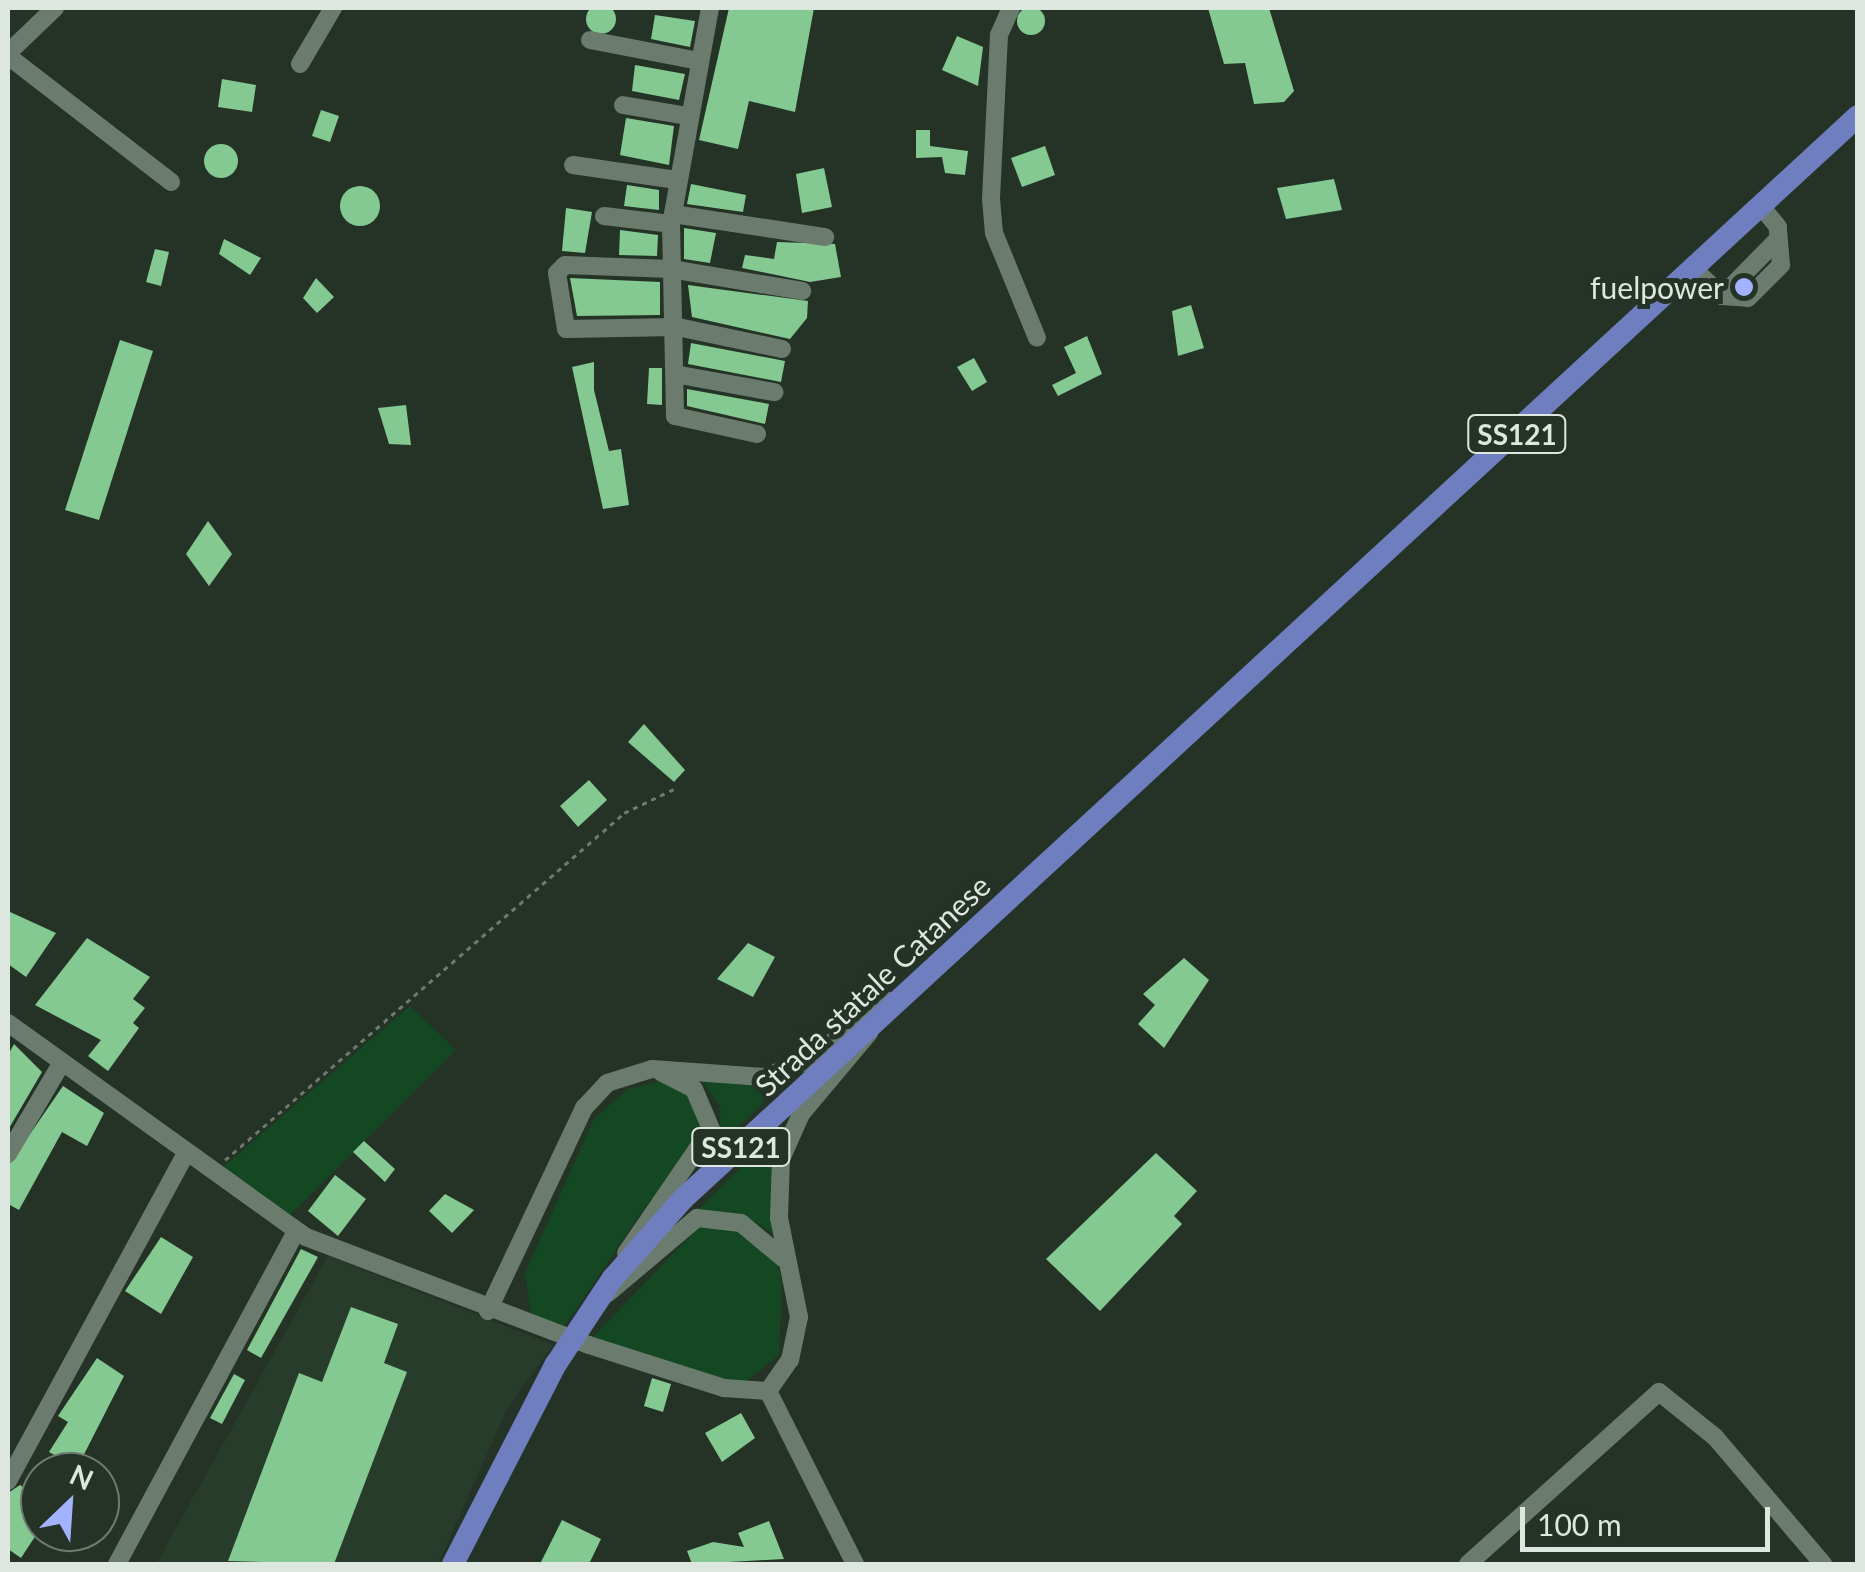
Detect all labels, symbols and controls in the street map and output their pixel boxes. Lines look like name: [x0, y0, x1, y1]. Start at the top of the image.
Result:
place label: fuelpower: [1590, 269, 1724, 305]
marker: fuelpower: [1733, 276, 1755, 298]
road number: SS121: [1467, 411, 1567, 457]
street label: Strada statale Catanese: [747, 867, 997, 1103]
road number: SS121: [691, 1124, 791, 1170]
north arrow: [20, 1452, 120, 1552]
text: N: [65, 1457, 99, 1497]
scale bar: [1525, 1487, 1775, 1549]
text: 100 m: [1537, 1506, 1622, 1542]

